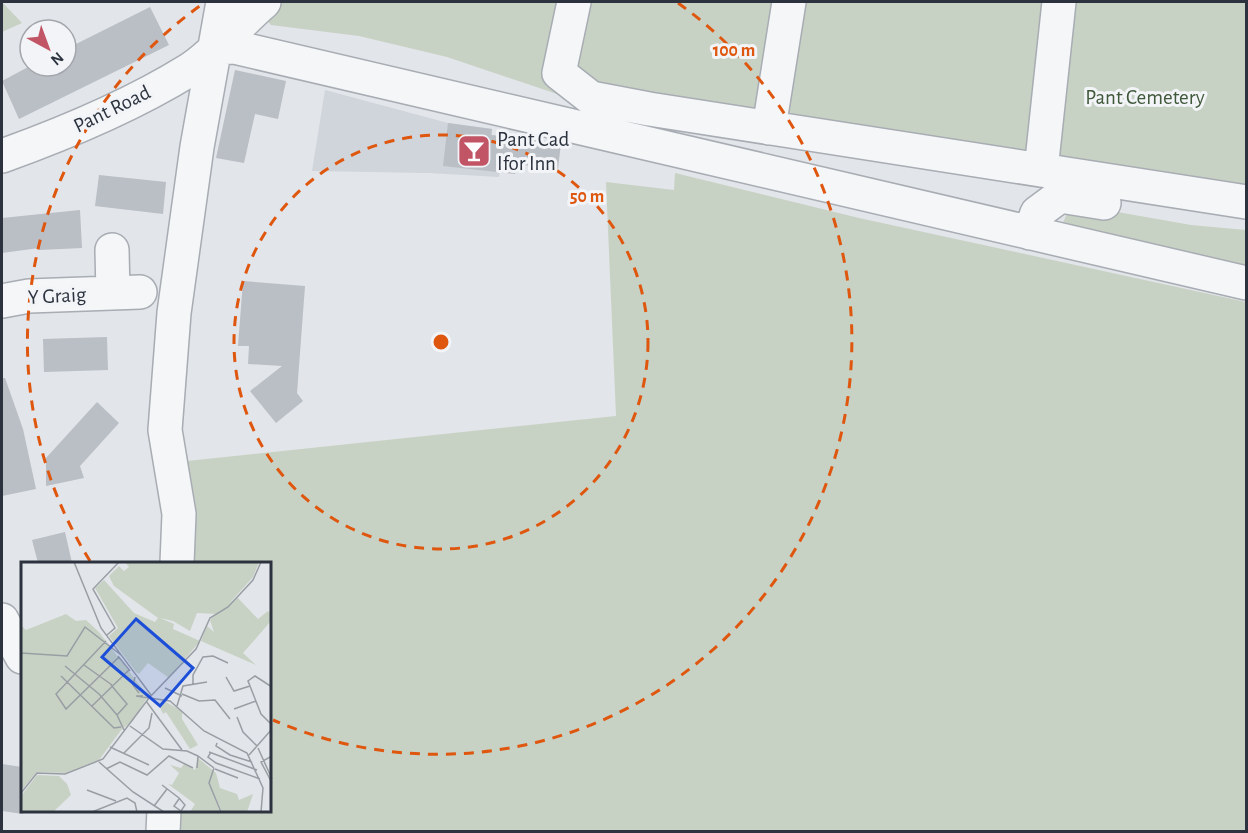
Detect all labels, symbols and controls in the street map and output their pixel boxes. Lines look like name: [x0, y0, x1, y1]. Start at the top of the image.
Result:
north arrow: [18, 18, 78, 78]
text: 100 m: [713, 42, 755, 60]
text: N: [48, 49, 67, 68]
street label: Pant Road: [70, 81, 154, 137]
park label: Pant Cemetery: [1085, 87, 1205, 108]
place label: Pant Cad Ifor Inn: [497, 129, 569, 174]
bar icon: Pant Cad Ifor Inn: [456, 133, 492, 169]
text: 50 m: [570, 188, 604, 206]
street label: Y Graig: [27, 284, 87, 308]
centre of rings: [431, 332, 451, 352]
inset map: [21, 562, 272, 812]

